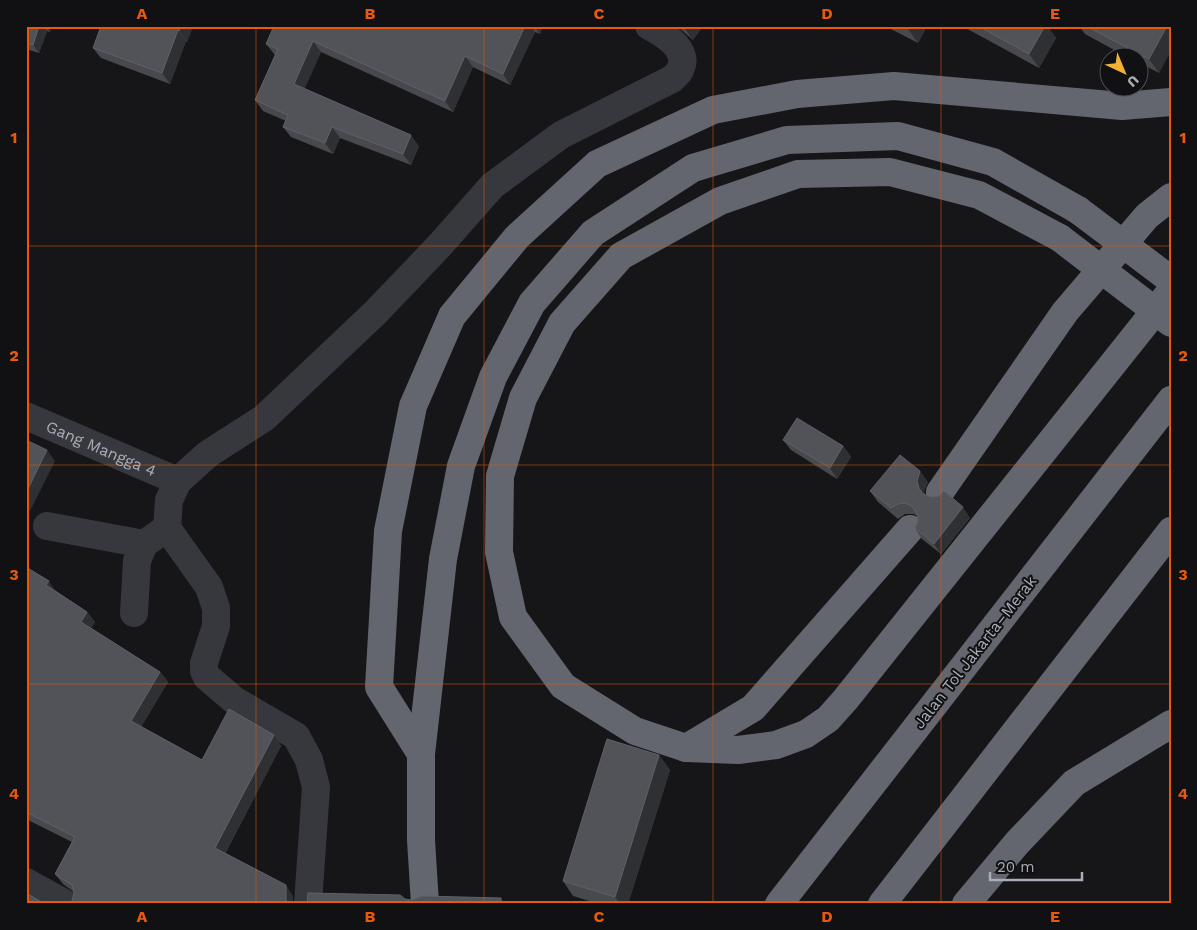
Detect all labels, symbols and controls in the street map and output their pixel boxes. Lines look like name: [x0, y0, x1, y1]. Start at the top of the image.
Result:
text: A: [137, 4, 148, 23]
text: B: [365, 4, 376, 23]
text: C: [594, 4, 605, 23]
text: D: [821, 4, 833, 23]
text: E: [1050, 4, 1060, 23]
north arrow: [1100, 48, 1150, 98]
text: U: [1124, 72, 1142, 91]
text: 1: [11, 128, 17, 147]
text: 1: [1180, 128, 1186, 147]
text: 2: [9, 346, 19, 365]
text: 2: [1178, 346, 1188, 365]
street label: Gang Mangga 4: [43, 416, 160, 480]
text: 3: [9, 565, 19, 584]
text: 3: [1178, 565, 1188, 584]
street label: Jalan Tol Jakarta–Merak: [909, 572, 1041, 732]
text: 4: [9, 784, 19, 803]
text: 4: [1178, 784, 1188, 803]
scale bar: [990, 850, 1082, 882]
text: 20 m: [997, 858, 1035, 876]
text: A: [137, 907, 148, 926]
text: B: [365, 907, 376, 926]
text: C: [594, 907, 605, 926]
text: D: [821, 907, 833, 926]
text: E: [1050, 907, 1060, 926]

